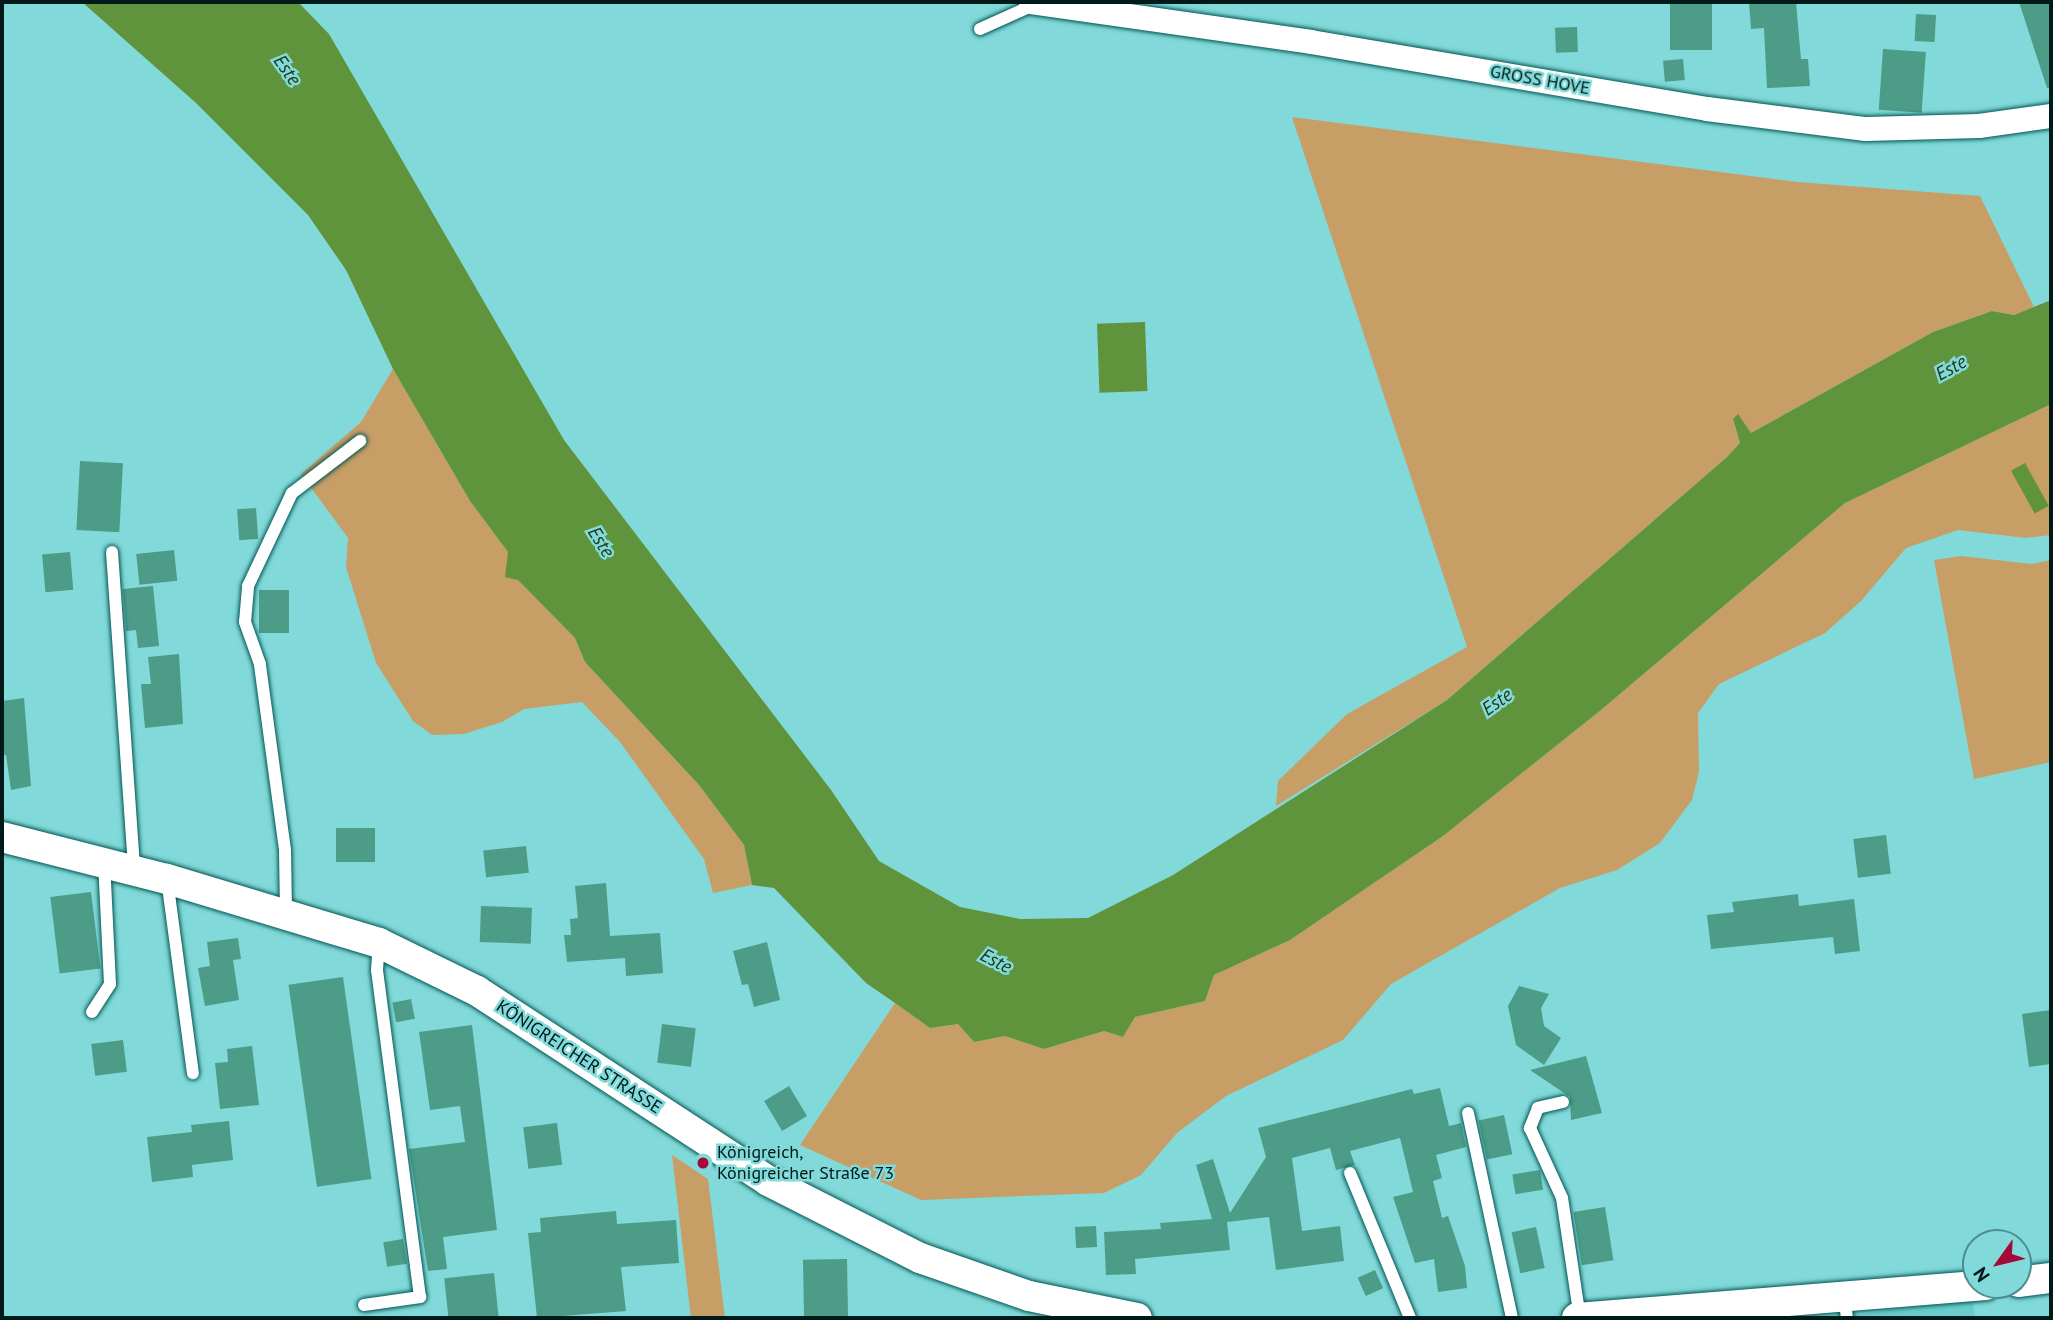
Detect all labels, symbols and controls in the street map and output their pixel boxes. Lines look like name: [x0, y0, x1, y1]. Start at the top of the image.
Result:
water label: Este: [268, 50, 306, 90]
street label: GROSS HOVE: [1488, 61, 1592, 99]
water label: Este: [1931, 350, 1971, 386]
water label: Este: [583, 522, 619, 562]
water label: Este: [1477, 683, 1517, 721]
water label: Este: [977, 944, 1015, 978]
street label: KÖNIGREICHER STRASSE: [492, 995, 666, 1119]
place label: Königreich, Königreicher Straße 73: [717, 1142, 894, 1184]
marker: Königreich, Königreicher Straße 73: [695, 1155, 711, 1171]
north arrow: [1962, 1229, 2032, 1299]
text: N: [1968, 1263, 1995, 1287]

